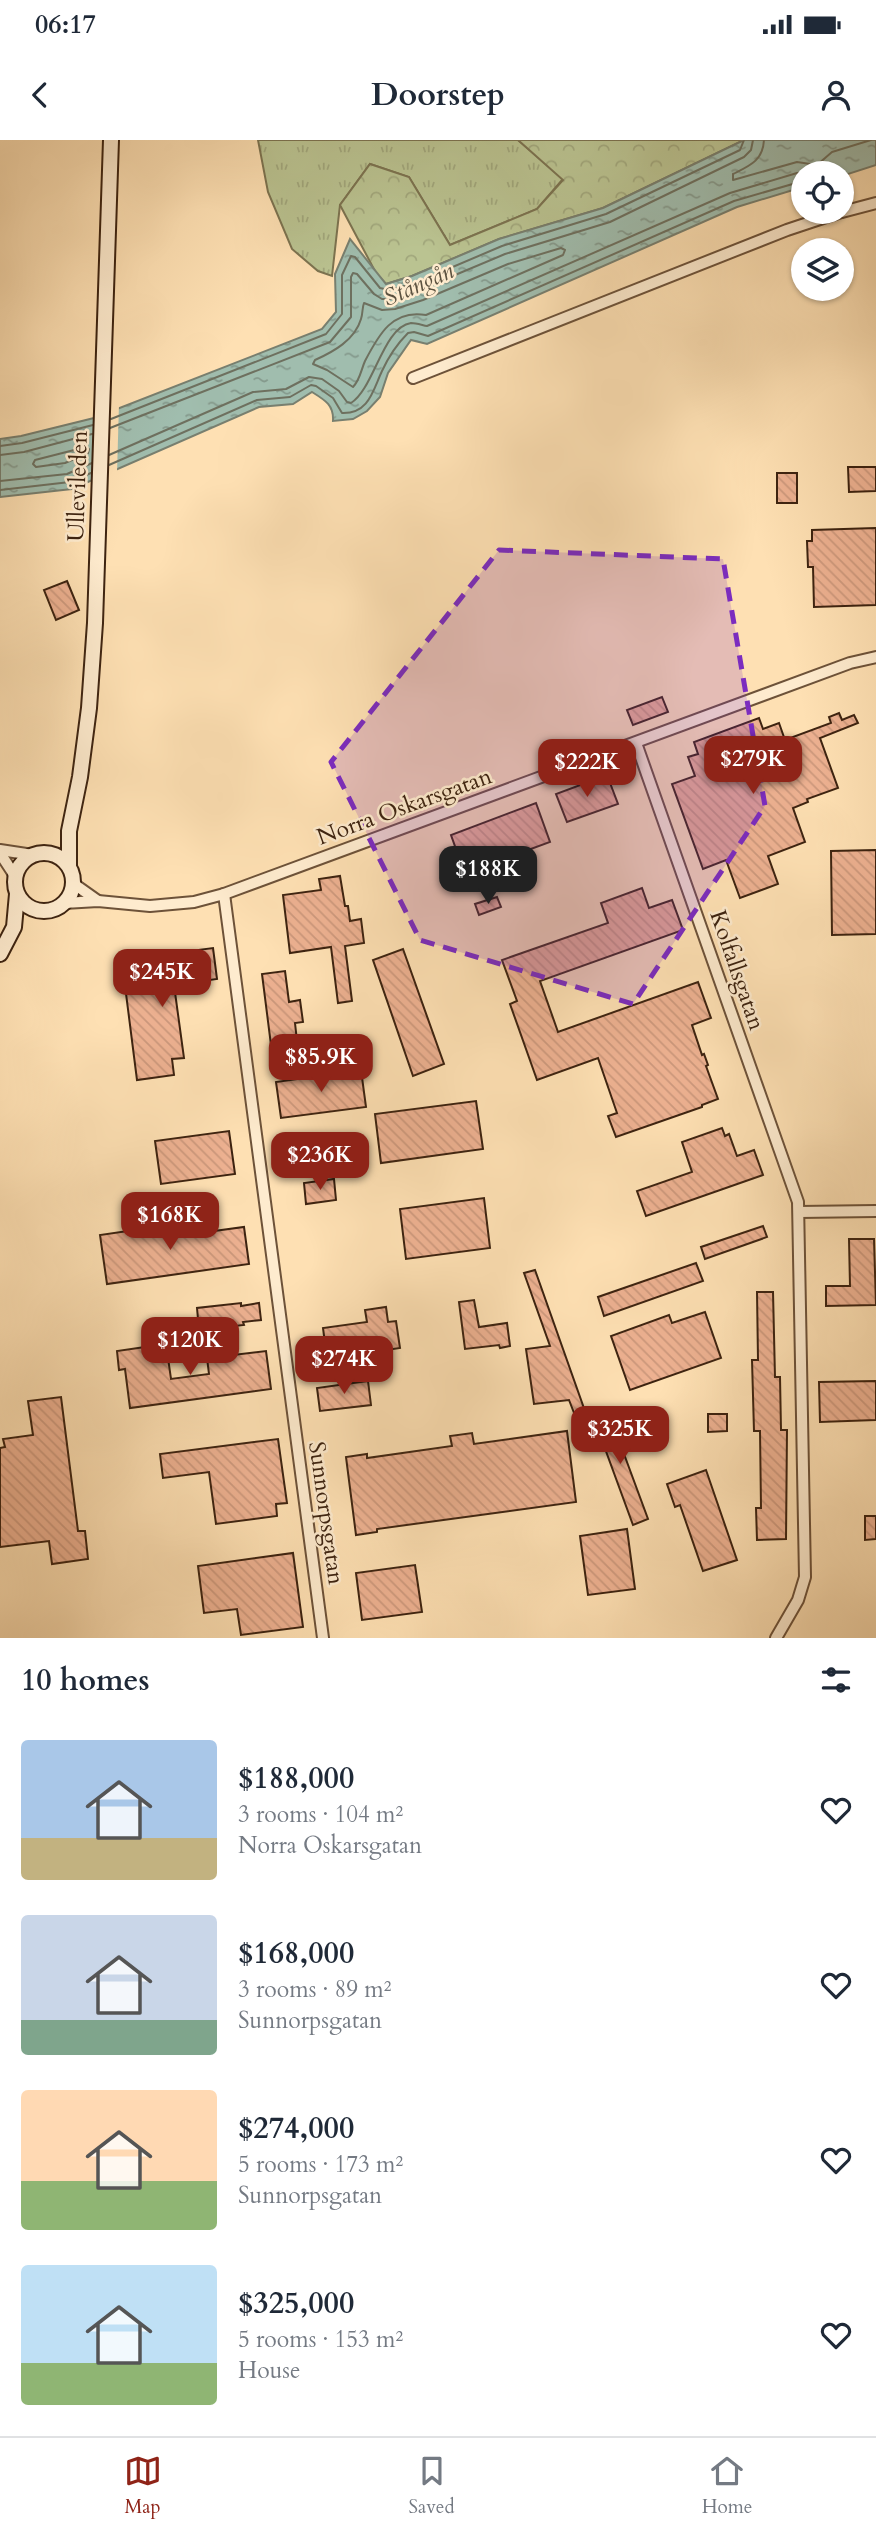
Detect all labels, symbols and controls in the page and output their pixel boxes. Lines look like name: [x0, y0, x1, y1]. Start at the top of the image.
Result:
text: 06:17: [35, 7, 96, 42]
text: Doorstep: [371, 73, 505, 117]
icon: back: [21, 76, 59, 114]
icon: person: [817, 76, 855, 114]
map controls: [791, 161, 854, 301]
button: locate: [791, 161, 854, 224]
button: layers: [791, 238, 854, 301]
water label: Stångån: [378, 254, 459, 315]
street label: Ullevileden: [60, 430, 95, 542]
pin: $279K: [704, 736, 802, 796]
pin: $222K: [538, 740, 636, 799]
text: $279K: [720, 743, 786, 774]
text: $222K: [554, 746, 620, 777]
street label: Norra Oskarsgatan: [312, 760, 496, 852]
pin: $188K: [439, 846, 537, 906]
text: $188K: [455, 853, 521, 884]
street label: Kolfallsgatan: [703, 906, 773, 1034]
pin: $245K: [113, 950, 211, 1009]
text: $245K: [129, 956, 195, 987]
pin: $85.9K: [264, 1034, 378, 1094]
text: $85.9K: [285, 1041, 357, 1072]
pin: $236K: [271, 1132, 369, 1192]
text: $236K: [287, 1139, 353, 1170]
pin: $168K: [121, 1192, 219, 1252]
text: $168K: [137, 1199, 203, 1230]
pin: $120K: [141, 1318, 239, 1377]
text: $120K: [157, 1324, 223, 1355]
pin: $274K: [295, 1336, 393, 1396]
text: $274K: [311, 1343, 377, 1374]
pin: $325K: [571, 1406, 669, 1466]
text: $325K: [587, 1413, 653, 1444]
street label: Sunnorpsgatan: [301, 1440, 352, 1587]
text: 10 homes: [21, 1660, 150, 1701]
icon: filters: [817, 1661, 855, 1699]
text: $188,000: [238, 1758, 354, 1799]
icon: home: [77, 1768, 161, 1852]
icon: heart: [817, 1791, 855, 1829]
text: 3 rooms · 104 m²: [238, 1799, 403, 1830]
text: Norra Oskarsgatan: [238, 1830, 422, 1861]
text: $168,000: [238, 1933, 354, 1974]
icon: home: [77, 1943, 161, 2027]
icon: heart: [817, 1966, 855, 2004]
text: 3 rooms · 89 m²: [238, 1974, 391, 2005]
text: Sunnorpsgatan: [238, 2005, 382, 2036]
text: $274,000: [238, 2108, 354, 2149]
icon: home: [77, 2118, 161, 2202]
icon: heart: [817, 2141, 855, 2179]
text: 5 rooms · 173 m²: [238, 2149, 403, 2180]
text: Sunnorpsgatan: [238, 2180, 382, 2211]
text: $325,000: [238, 2283, 354, 2324]
icon: home: [77, 2293, 161, 2377]
icon: heart: [817, 2316, 855, 2354]
text: 5 rooms · 153 m²: [238, 2324, 403, 2355]
text: House: [238, 2355, 300, 2386]
tab: Map: [124, 2452, 162, 2520]
tab: Saved: [409, 2452, 455, 2520]
tab: Home: [702, 2452, 752, 2520]

